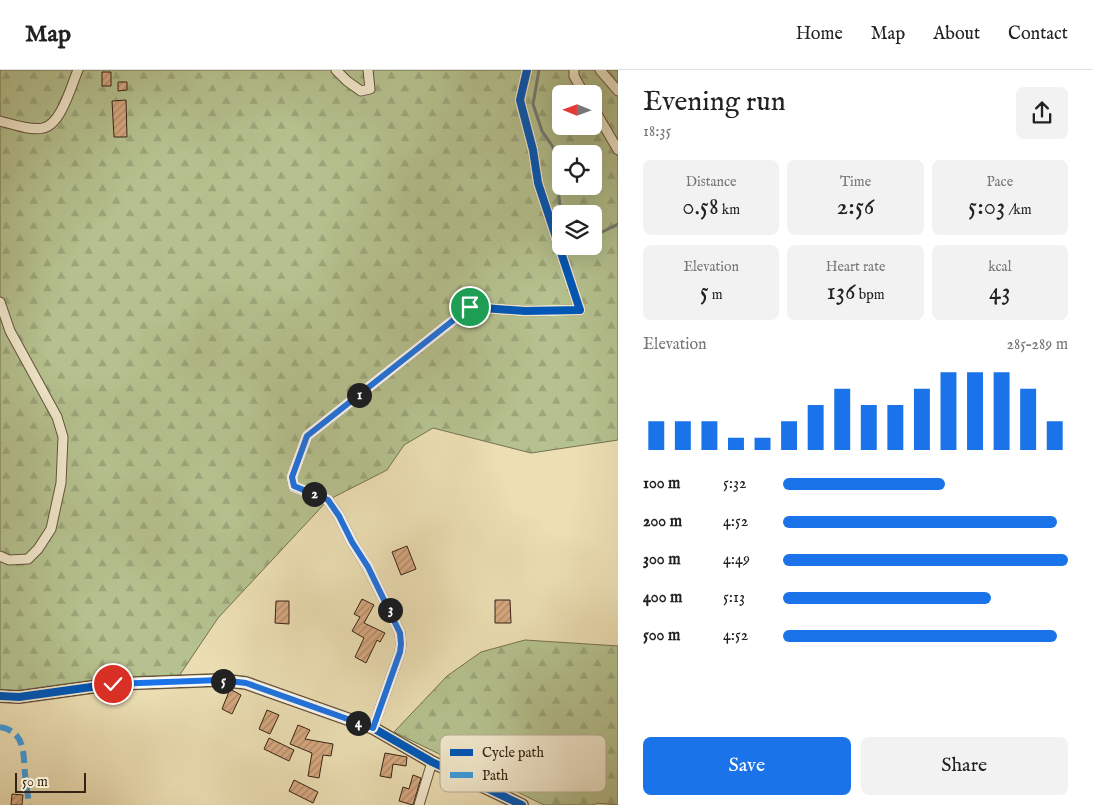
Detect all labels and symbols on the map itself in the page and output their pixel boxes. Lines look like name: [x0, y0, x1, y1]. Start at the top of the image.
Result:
north arrow: [552, 85, 602, 135]
pin: [449, 286, 491, 328]
pin: 1: [346, 382, 372, 408]
pin: 2: [302, 482, 326, 506]
pin: 3: [378, 598, 402, 622]
pin: [92, 663, 134, 705]
pin: 5: [210, 668, 236, 694]
pin: 4: [346, 710, 370, 736]
legend: [440, 735, 606, 792]
text: Cycle path: [482, 744, 544, 762]
text: Path: [482, 767, 509, 785]
scale bar: [15, 770, 86, 793]

